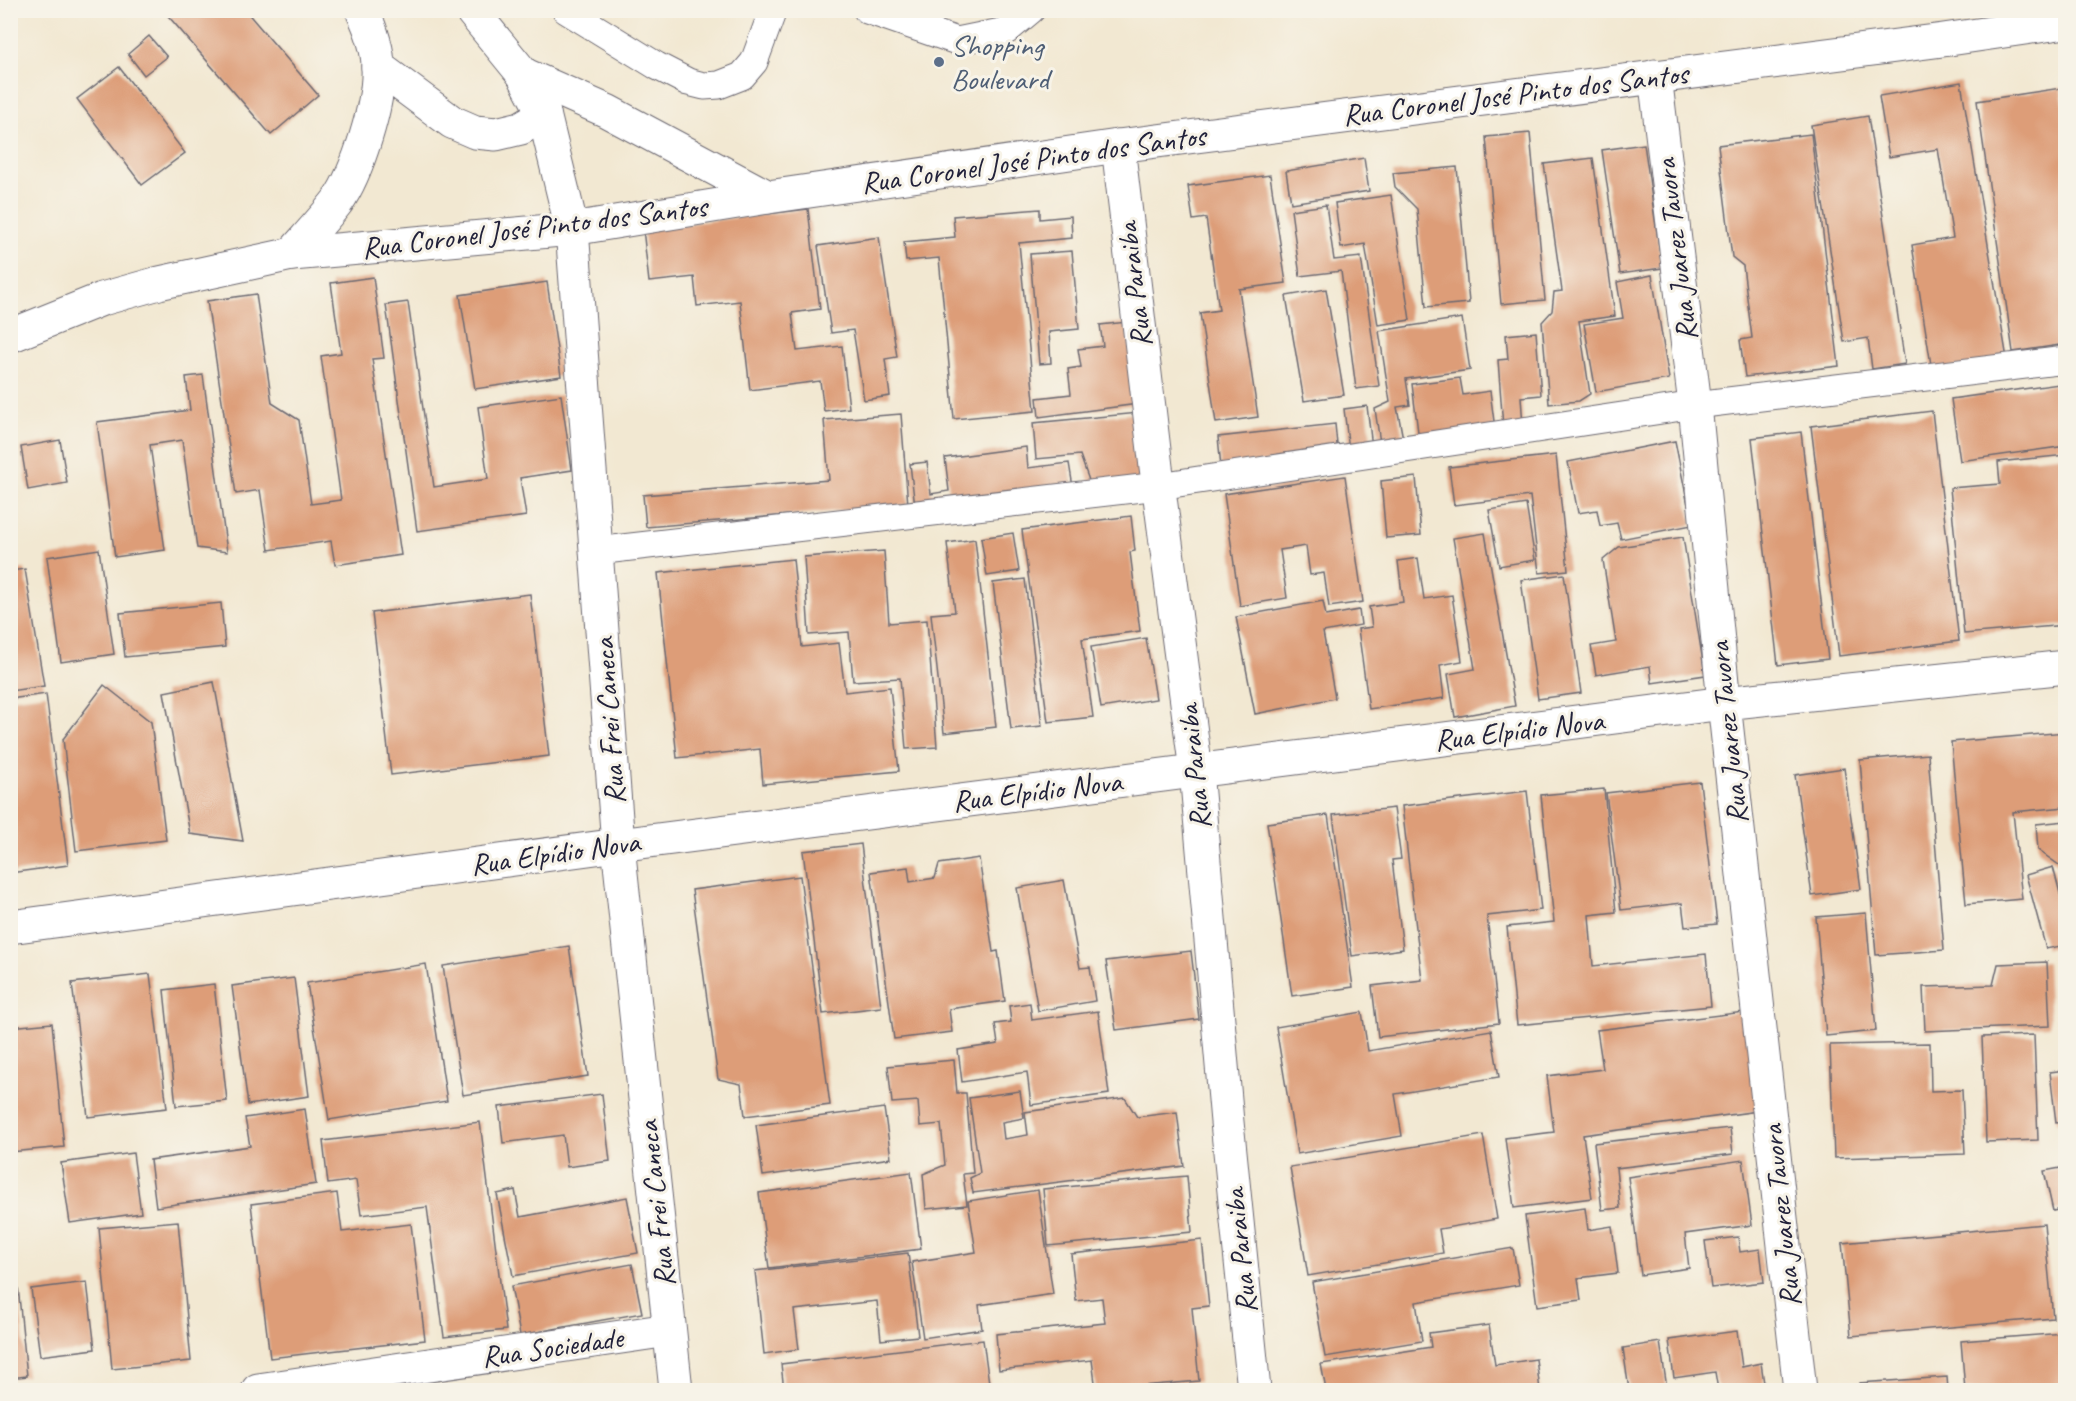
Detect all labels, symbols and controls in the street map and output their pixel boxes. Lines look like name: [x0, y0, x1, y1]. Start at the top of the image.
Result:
place label: Shopping Boulevard: [951, 26, 1053, 98]
street label: Rua Coronel José Pinto dos Santos: [1340, 54, 1692, 134]
marker: Shopping Boulevard: [932, 55, 946, 69]
street label: Rua Coronel José Pinto dos Santos: [858, 116, 1210, 202]
street label: Rua Juarez Tavora: [1646, 155, 1706, 343]
street label: Rua Coronel José Pinto dos Santos: [359, 187, 711, 267]
street label: Rua Paraiba: [1107, 218, 1160, 349]
street label: Rua Frei Caneca: [584, 635, 634, 805]
street label: Rua Juarez Tavora: [1699, 638, 1756, 826]
street label: Rua Paraiba: [1168, 700, 1219, 831]
street label: Rua Elpídio Nova: [1432, 701, 1608, 759]
street label: Rua Elpídio Nova: [950, 762, 1126, 820]
street label: Rua Elpídio Nova: [468, 822, 644, 884]
street label: Rua Frei Caneca: [628, 1117, 684, 1289]
street label: Rua Juarez Tavora: [1752, 1121, 1809, 1309]
street label: Rua Paraiba: [1214, 1184, 1265, 1315]
street label: Rua Sociedade: [479, 1318, 627, 1376]

